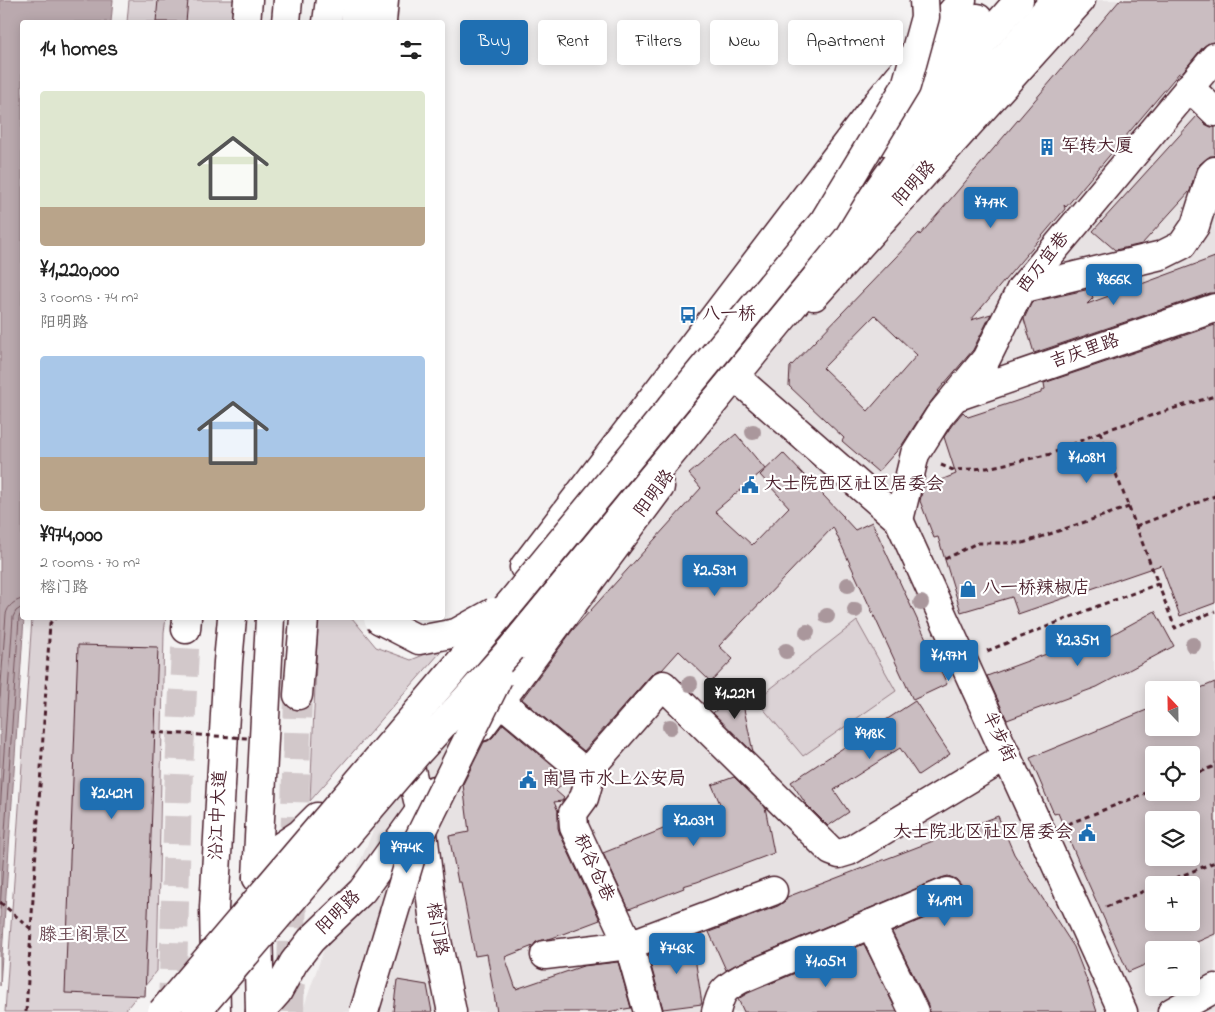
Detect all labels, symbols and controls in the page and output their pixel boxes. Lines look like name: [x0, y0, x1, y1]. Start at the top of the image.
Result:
chip: Buy: [460, 20, 528, 65]
chip: Rent: [538, 20, 607, 65]
chip: Filters: [617, 20, 700, 65]
chip: New: [710, 20, 778, 65]
chip: Apartment: [788, 20, 903, 65]
text: 14 homes: [40, 35, 118, 65]
icon: filters: [397, 36, 425, 64]
icon: home: [188, 123, 278, 213]
place label: 军转大厦: [1061, 134, 1133, 160]
building icon: 军转大厦: [1037, 137, 1057, 157]
street label: 阳明路: [887, 155, 943, 213]
pin: ¥717K: [956, 186, 1026, 229]
text: ¥717K: [975, 191, 1007, 215]
street label: 西万宜巷: [1012, 227, 1076, 299]
text: ¥1,220,000: [40, 256, 119, 286]
pin: ¥866K: [1079, 264, 1149, 306]
text: ¥866K: [1097, 268, 1131, 292]
text: 3 rooms · 74 m²: [40, 286, 139, 310]
place label: 八一桥: [702, 302, 756, 328]
bus stop icon: 八一桥: [678, 305, 698, 325]
text: 阳明路: [40, 311, 88, 335]
street label: 吉庆里路: [1047, 328, 1123, 376]
icon: home: [188, 388, 278, 478]
pin: ¥1.08M: [1046, 442, 1128, 484]
text: ¥1.08M: [1068, 446, 1106, 470]
street label: 阳明路: [628, 465, 682, 523]
place label: 大士院西区社区居委会: [764, 472, 944, 498]
public building icon: 大士院西区社区居委会: [740, 475, 760, 495]
text: ¥974,000: [40, 521, 103, 551]
text: 2 rooms · 70 m²: [40, 551, 140, 575]
pin: ¥2.53M: [674, 554, 756, 597]
text: ¥2.53M: [694, 559, 736, 583]
text: 榕门路: [40, 576, 88, 600]
place label: 八一桥辣椒店: [982, 576, 1090, 602]
shop icon: 八一桥辣椒店: [958, 579, 978, 599]
pin: ¥2.35M: [1037, 624, 1119, 667]
text: ¥2.35M: [1057, 629, 1099, 653]
pin: ¥1.97M: [908, 640, 990, 682]
text: ¥1.97M: [931, 644, 967, 668]
pin: ¥1.22M: [694, 678, 776, 720]
north arrow: [1145, 681, 1200, 736]
map controls: [1145, 681, 1200, 996]
text: ¥1.22M: [715, 682, 755, 706]
street label: 半步街: [975, 707, 1021, 767]
pin: ¥918K: [835, 718, 905, 760]
text: ¥918K: [855, 722, 885, 746]
button: locate: [1145, 746, 1200, 801]
place label: 南昌市水上公安局: [542, 767, 686, 793]
street label: 沿江中大道: [204, 769, 234, 861]
public building icon: 南昌市水上公安局: [518, 770, 538, 790]
pin: ¥2.42M: [71, 778, 153, 820]
text: ¥2.42M: [91, 782, 133, 806]
pin: ¥2.03M: [653, 804, 735, 847]
text: ¥2.03M: [674, 809, 714, 833]
button: layers: [1145, 811, 1200, 866]
place label: 大士院北区社区居委会: [893, 820, 1073, 846]
public building icon: 大士院北区社区居委会: [1077, 823, 1097, 843]
street label: 积谷仓巷: [566, 830, 620, 906]
pin: ¥974K: [372, 832, 442, 874]
text: ¥974K: [391, 836, 423, 860]
button: +: [1145, 876, 1200, 931]
pin: ¥1.19M: [904, 884, 986, 927]
street label: 阳明路: [311, 885, 367, 941]
text: ¥1.19M: [928, 889, 962, 913]
street label: 榕门路: [419, 900, 453, 958]
park label: 滕王阁景区: [39, 923, 129, 949]
pin: ¥743K: [642, 932, 712, 975]
text: ¥743K: [660, 937, 694, 961]
button: −: [1145, 941, 1200, 996]
pin: ¥1.05M: [785, 946, 867, 988]
text: ¥1.05M: [806, 950, 846, 974]

